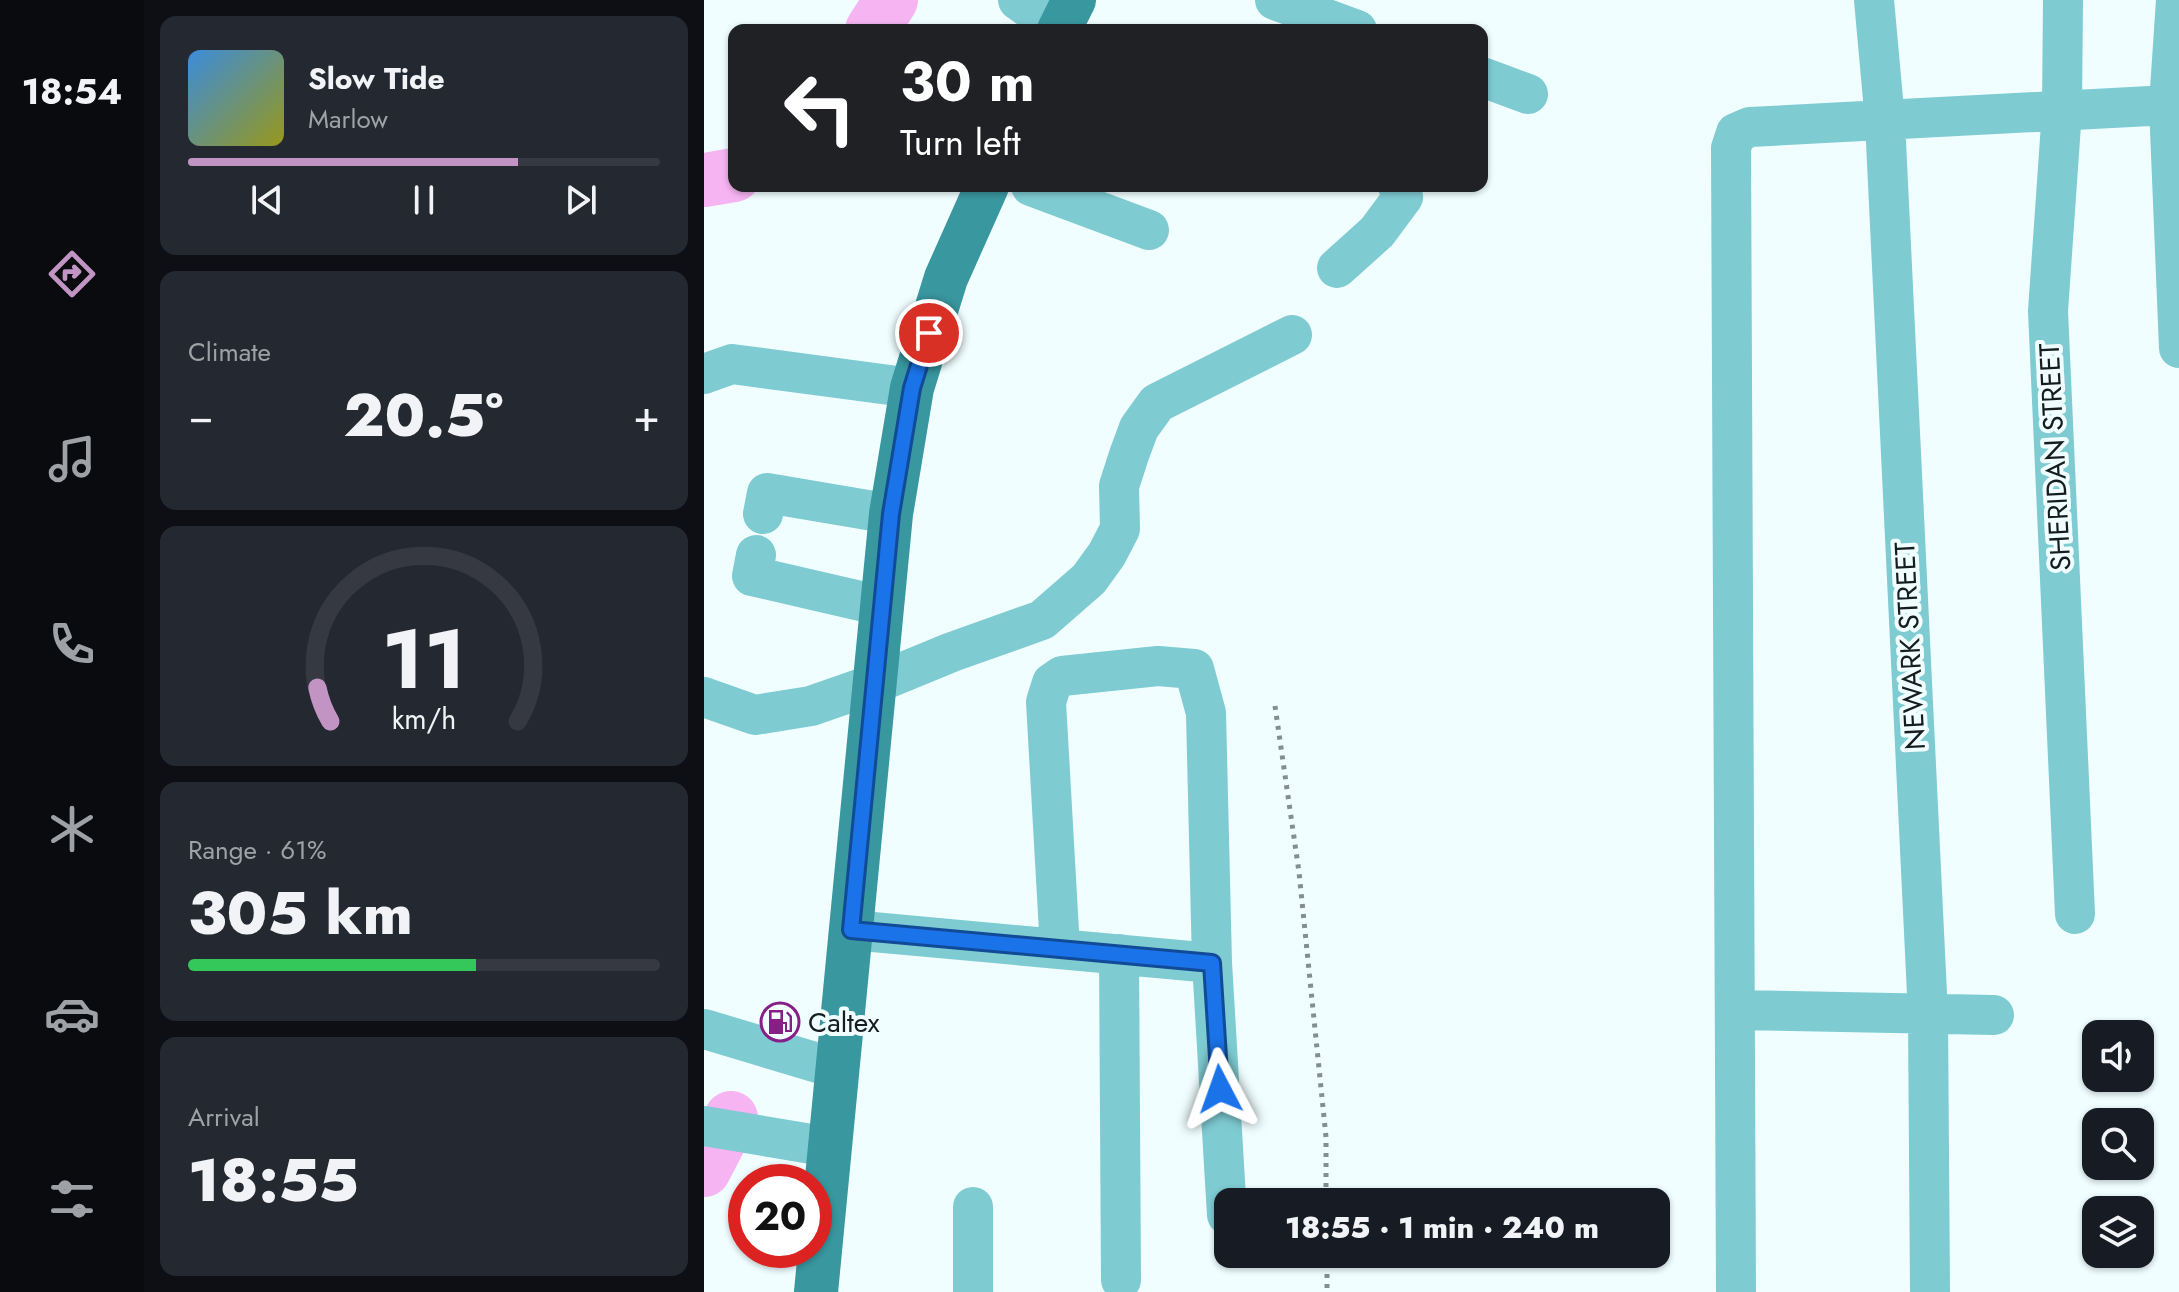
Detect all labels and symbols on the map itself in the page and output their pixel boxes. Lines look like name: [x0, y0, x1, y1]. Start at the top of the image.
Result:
pin: [895, 299, 963, 367]
street label: SHERIDAN STREET: [2029, 342, 2081, 572]
street label: NEWARK STREET: [1884, 541, 1936, 751]
fuel station icon: Caltex: [759, 1001, 801, 1043]
place label: Caltex: [808, 1002, 880, 1043]
position arrow: [1178, 1047, 1262, 1131]
speed limit sign: 20: [728, 1164, 832, 1268]

